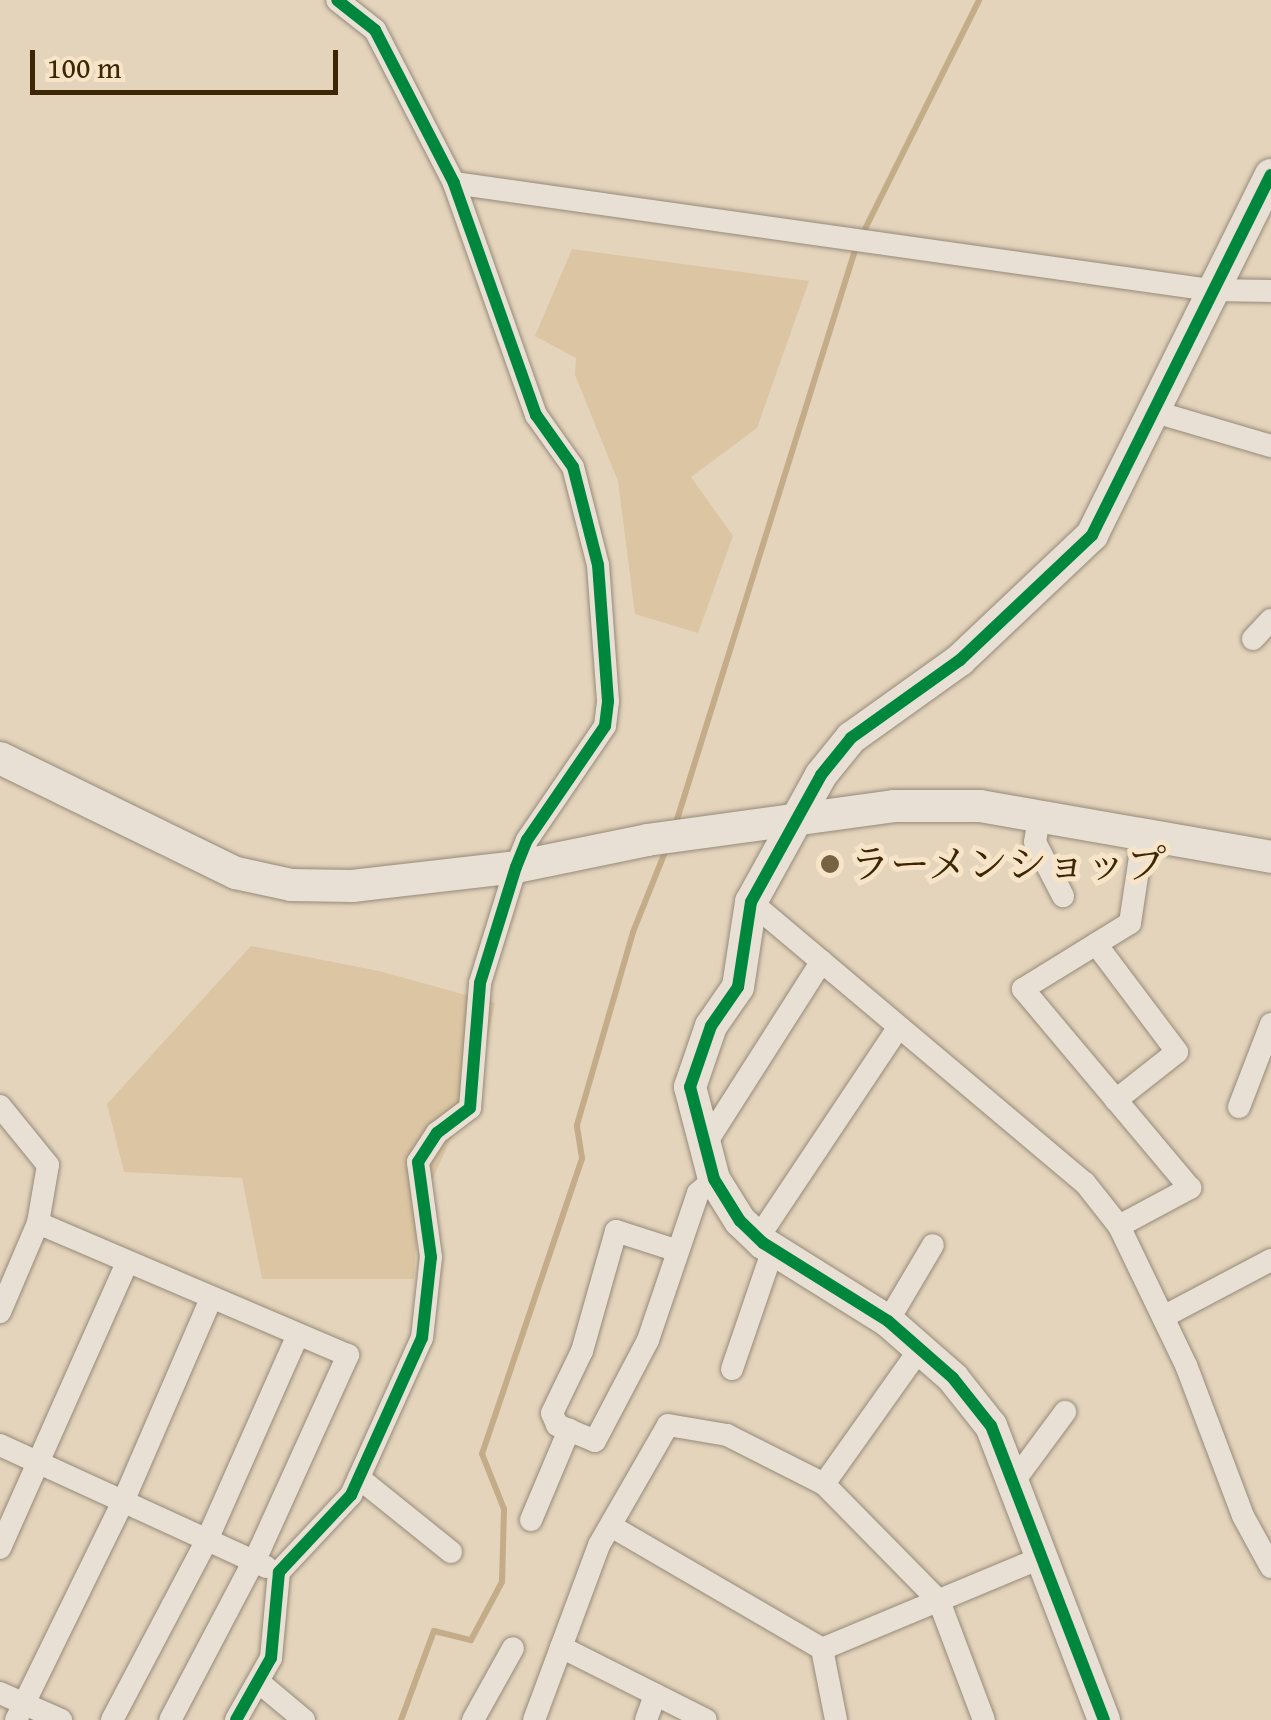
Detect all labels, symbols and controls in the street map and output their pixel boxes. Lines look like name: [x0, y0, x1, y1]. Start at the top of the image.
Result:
scale bar: [35, 30, 342, 92]
text: 100 m: [47, 45, 121, 89]
place label: ラーメンショップ: [850, 840, 1170, 888]
marker: ラーメンショップ: [819, 853, 841, 875]

